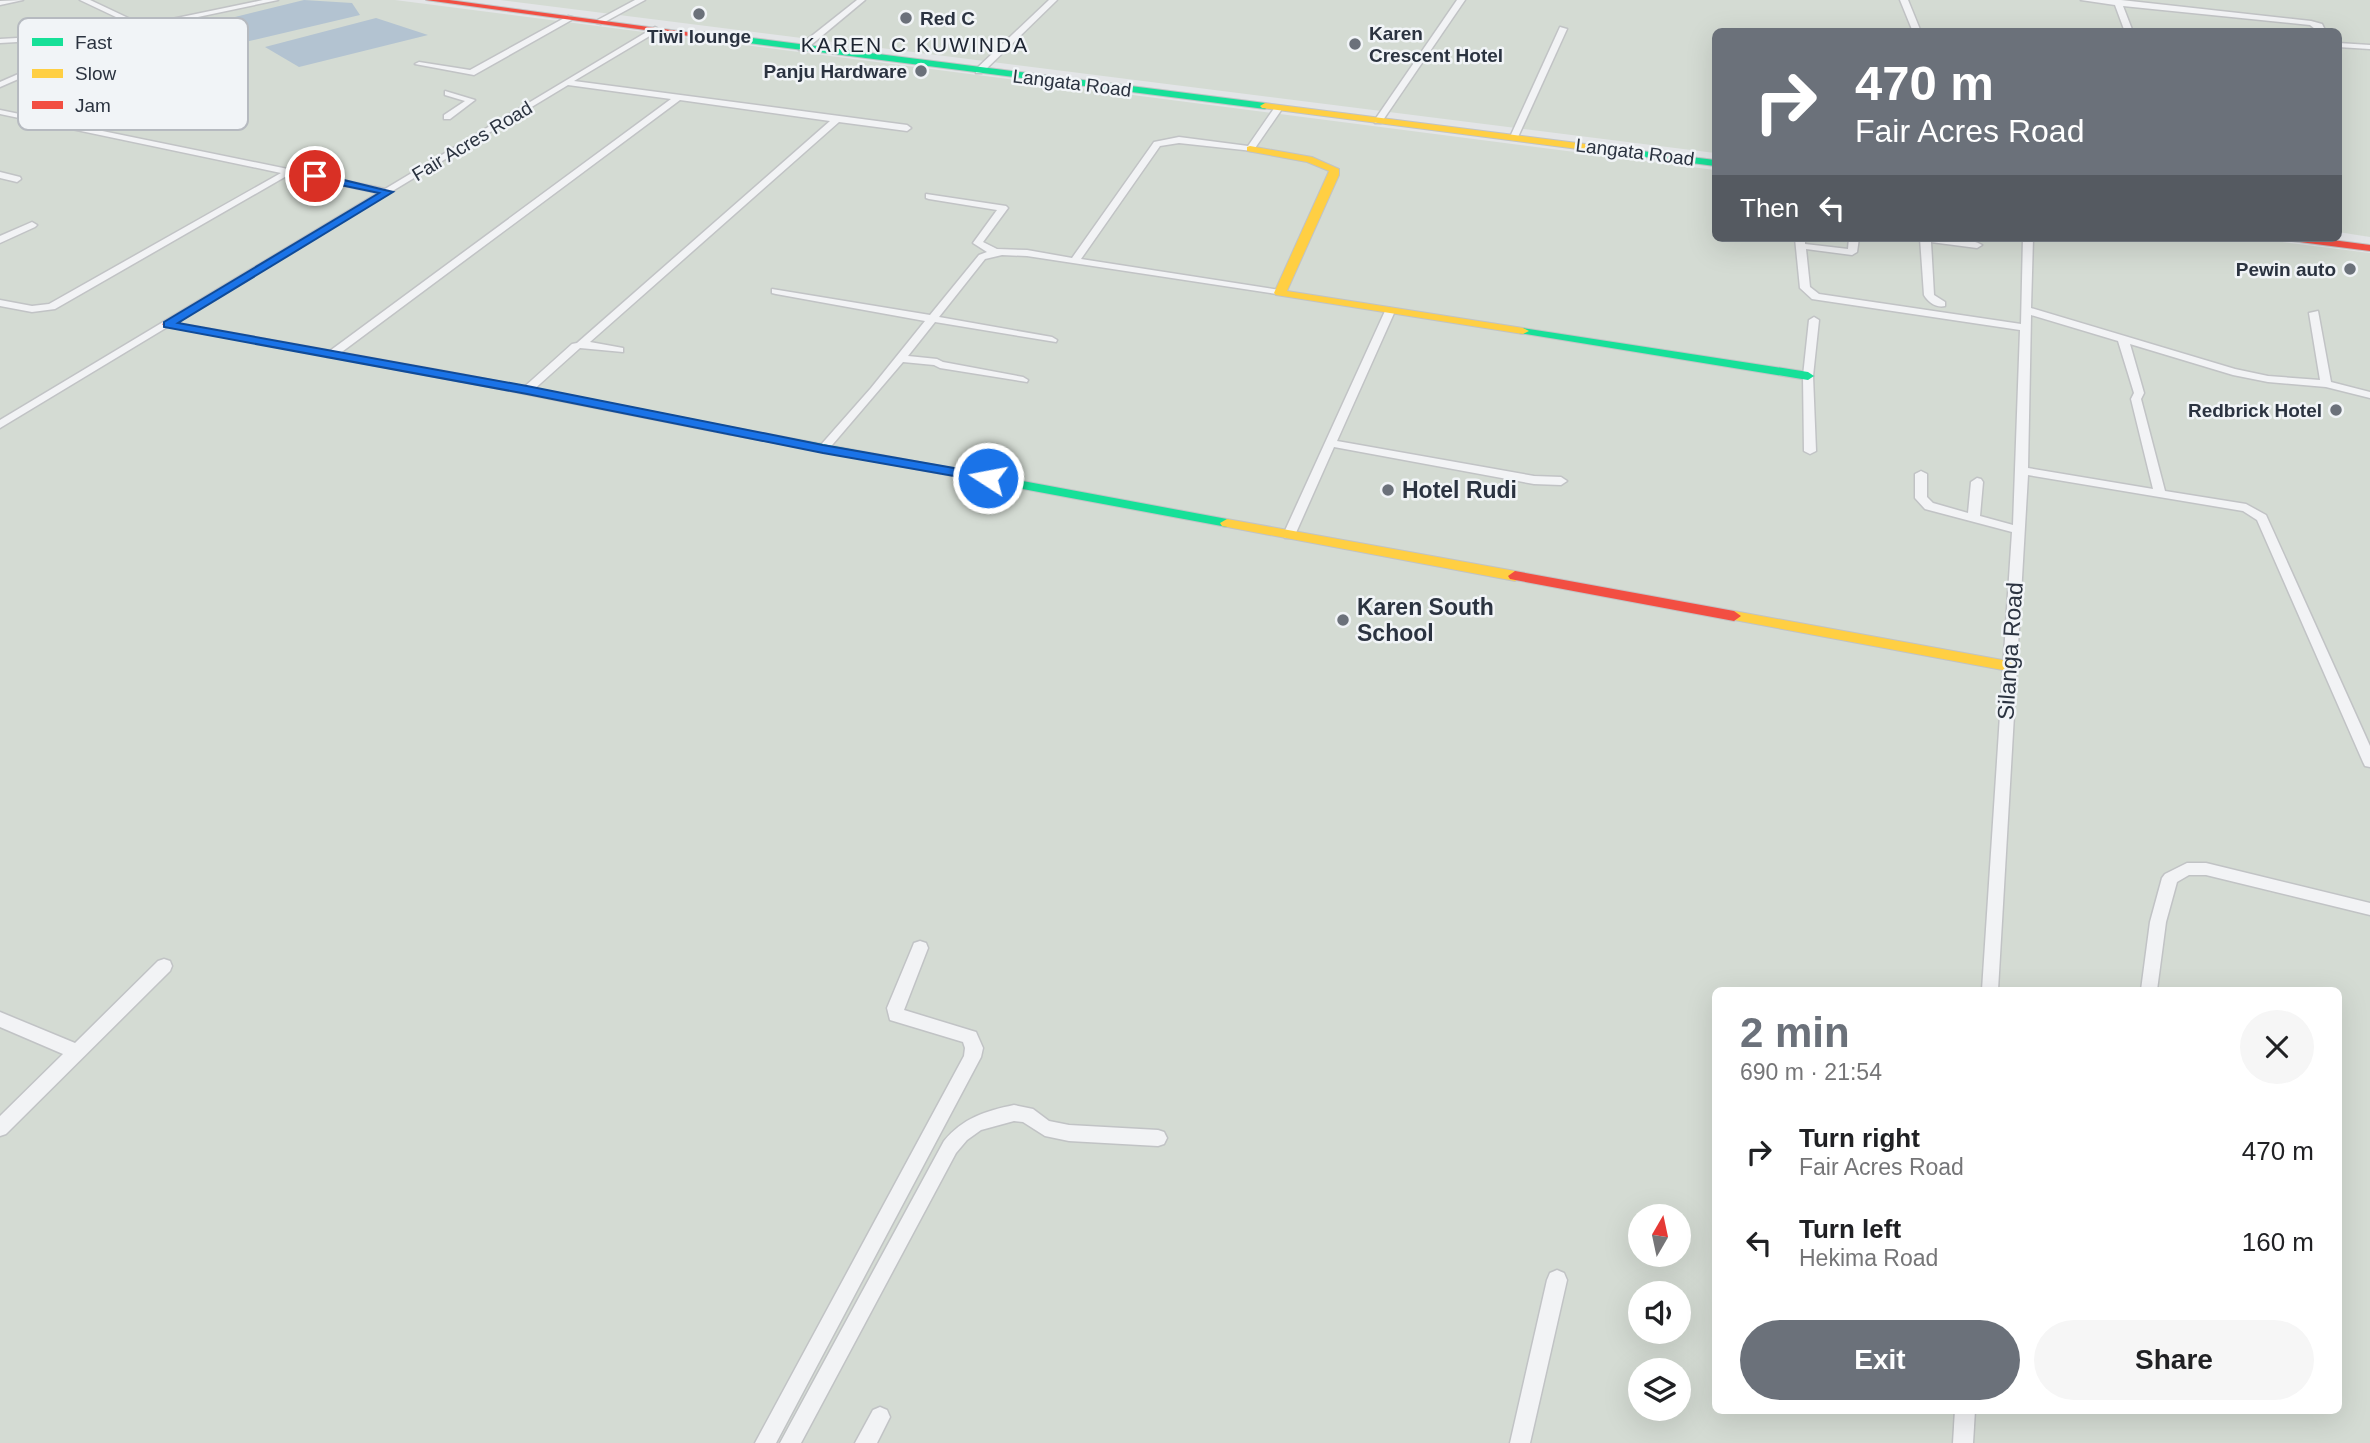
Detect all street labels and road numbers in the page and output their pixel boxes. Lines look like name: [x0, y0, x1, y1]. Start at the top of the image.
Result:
street label: Langata Road: [1011, 65, 1133, 101]
street label: Fair Acres Road: [408, 97, 536, 185]
street label: Langata Road: [1574, 134, 1696, 170]
street label: Silanga Road: [1992, 581, 2028, 721]

